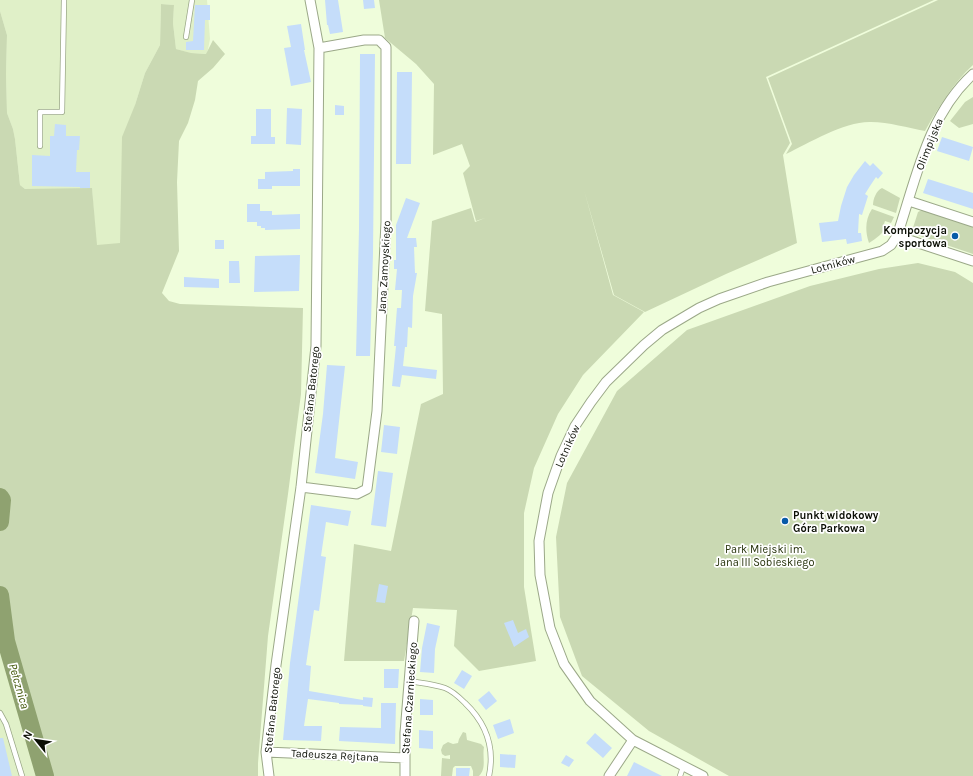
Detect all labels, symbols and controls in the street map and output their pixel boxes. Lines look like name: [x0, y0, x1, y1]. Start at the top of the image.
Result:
street label: Olimpijska: [913, 116, 946, 172]
street label: Jana Zamoyskiego: [376, 220, 393, 314]
place label: Kompozycja sportowa: [883, 224, 947, 250]
marker: Kompozycja sportowa: [950, 231, 960, 241]
street label: Lotników: [810, 252, 857, 277]
street label: Stefana Batorego: [301, 345, 322, 433]
street label: Lotników: [552, 423, 583, 470]
place label: Punkt widokowy Góra Parkowa: [793, 509, 879, 535]
marker: Punkt widokowy Góra Parkowa: [780, 516, 790, 526]
park label: Park Miejski im. Jana III Sobieskiego: [716, 543, 814, 569]
street label: Stefana Czarnieckiego: [399, 642, 420, 754]
water label: Pełcznica: [6, 662, 32, 710]
street label: Stefana Batorego: [262, 666, 283, 754]
north arrow: [16, 720, 56, 760]
text: N: [20, 729, 35, 742]
street label: Tadeusza Rejtana: [291, 747, 379, 764]

